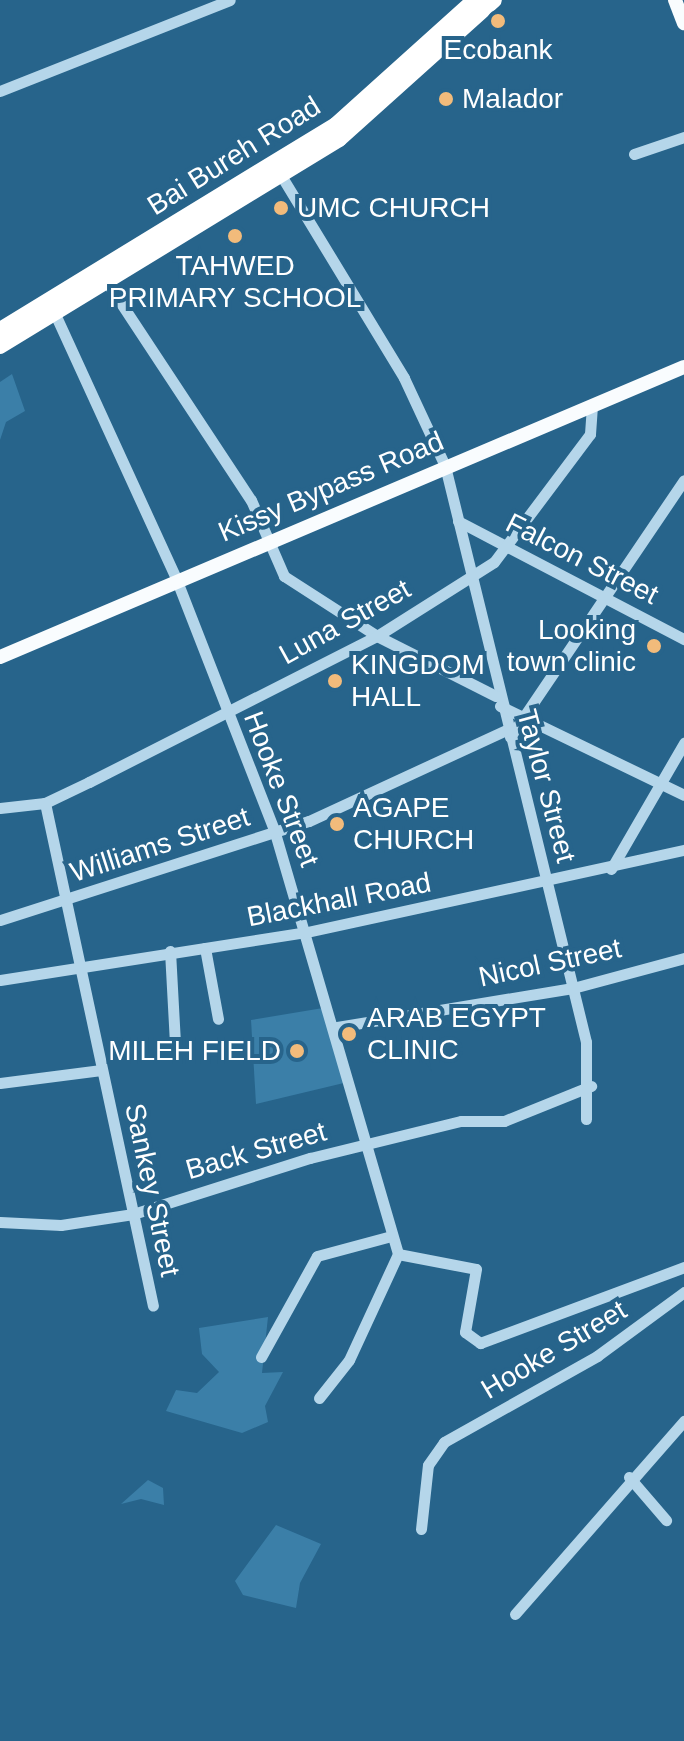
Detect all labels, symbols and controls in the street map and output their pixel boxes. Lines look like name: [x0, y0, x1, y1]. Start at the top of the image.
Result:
marker: Ecobank: [489, 12, 507, 30]
place label: Ecobank: [444, 33, 552, 67]
place label: Malador: [462, 82, 563, 116]
street label: Bai Bureh Road: [141, 89, 327, 223]
marker: Malador: [437, 90, 455, 108]
place label: UMC CHURCH: [297, 191, 490, 225]
marker: UMC CHURCH: [272, 199, 290, 217]
marker: TAHWED PRIMARY SCHOOL: [226, 227, 244, 245]
place label: TAHWED PRIMARY SCHOOL: [108, 249, 362, 315]
street label: Kissy Bypass Road: [213, 424, 449, 550]
street label: Falcon Street: [500, 506, 664, 612]
street label: Luna Street: [274, 572, 416, 672]
place label: Looking town clinic: [507, 613, 636, 679]
marker: Looking town clinic: [643, 635, 665, 657]
place label: KINGDOM HALL: [351, 648, 485, 714]
marker: KINGDOM HALL: [326, 672, 344, 690]
street label: Taylor Street: [509, 706, 583, 866]
street label: Hooke Street: [236, 707, 326, 871]
place label: AGAPE CHURCH: [353, 791, 474, 857]
street label: Williams Street: [66, 800, 254, 890]
marker: AGAPE CHURCH: [328, 815, 346, 833]
street label: Blackhall Road: [244, 866, 434, 934]
street label: Nicol Street: [476, 932, 624, 994]
place label: ARAB EGYPT CLINIC: [367, 1001, 546, 1067]
marker: ARAB EGYPT CLINIC: [338, 1023, 360, 1045]
place label: MILEH FIELD: [108, 1034, 281, 1068]
marker: MILEH FIELD: [288, 1042, 306, 1060]
street label: Sankey Street: [117, 1100, 187, 1280]
street label: Back Street: [182, 1115, 330, 1187]
street label: Hooke Street: [475, 1294, 633, 1406]

